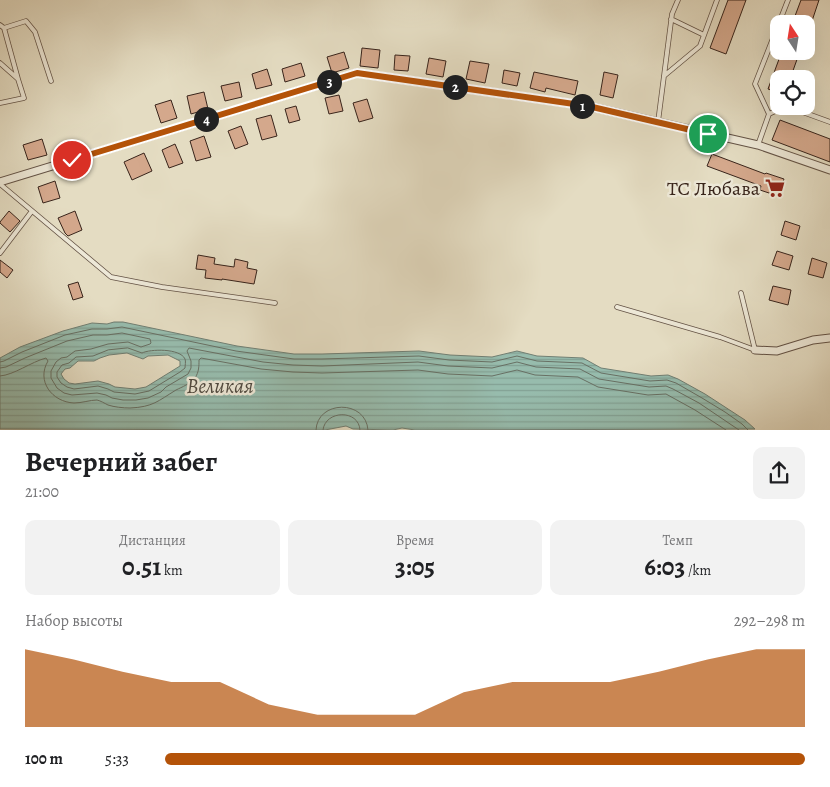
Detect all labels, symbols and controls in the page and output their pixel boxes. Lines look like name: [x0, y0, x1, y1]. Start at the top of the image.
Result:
north arrow: [770, 15, 815, 60]
map controls: [770, 15, 815, 115]
pin: 3: [316, 70, 342, 94]
button: locate: [770, 70, 815, 115]
text: 3: [326, 73, 333, 92]
pin: 2: [442, 74, 468, 100]
text: 2: [452, 78, 459, 97]
pin: 1: [570, 94, 594, 118]
text: 1: [580, 97, 585, 116]
pin: 4: [194, 106, 218, 132]
text: 4: [203, 110, 210, 129]
pin: [687, 113, 729, 155]
icon: arrive: [694, 120, 722, 148]
pin: [51, 139, 93, 181]
icon: check: [58, 146, 86, 174]
place label: ТС Любава: [667, 175, 761, 202]
supermarket icon: ТС Любава: [764, 177, 786, 199]
water label: Великая: [187, 372, 253, 400]
text: Вечерний забег: [25, 443, 217, 481]
button: share: [753, 447, 805, 499]
text: 21:00: [25, 481, 59, 503]
text: Дистанция: [119, 531, 186, 550]
text: Время: [396, 531, 434, 550]
text: Темп: [662, 531, 693, 550]
text: 0.51: [122, 550, 161, 584]
text: 3:05: [395, 550, 435, 584]
text: 6:03: [644, 550, 685, 584]
text: km: [161, 561, 183, 580]
text: /km: [685, 561, 711, 580]
text: Набор высоты: [25, 610, 123, 632]
text: 292–298 m: [734, 610, 805, 632]
text: 100 m: [25, 748, 63, 770]
text: 5:33: [105, 748, 129, 770]

